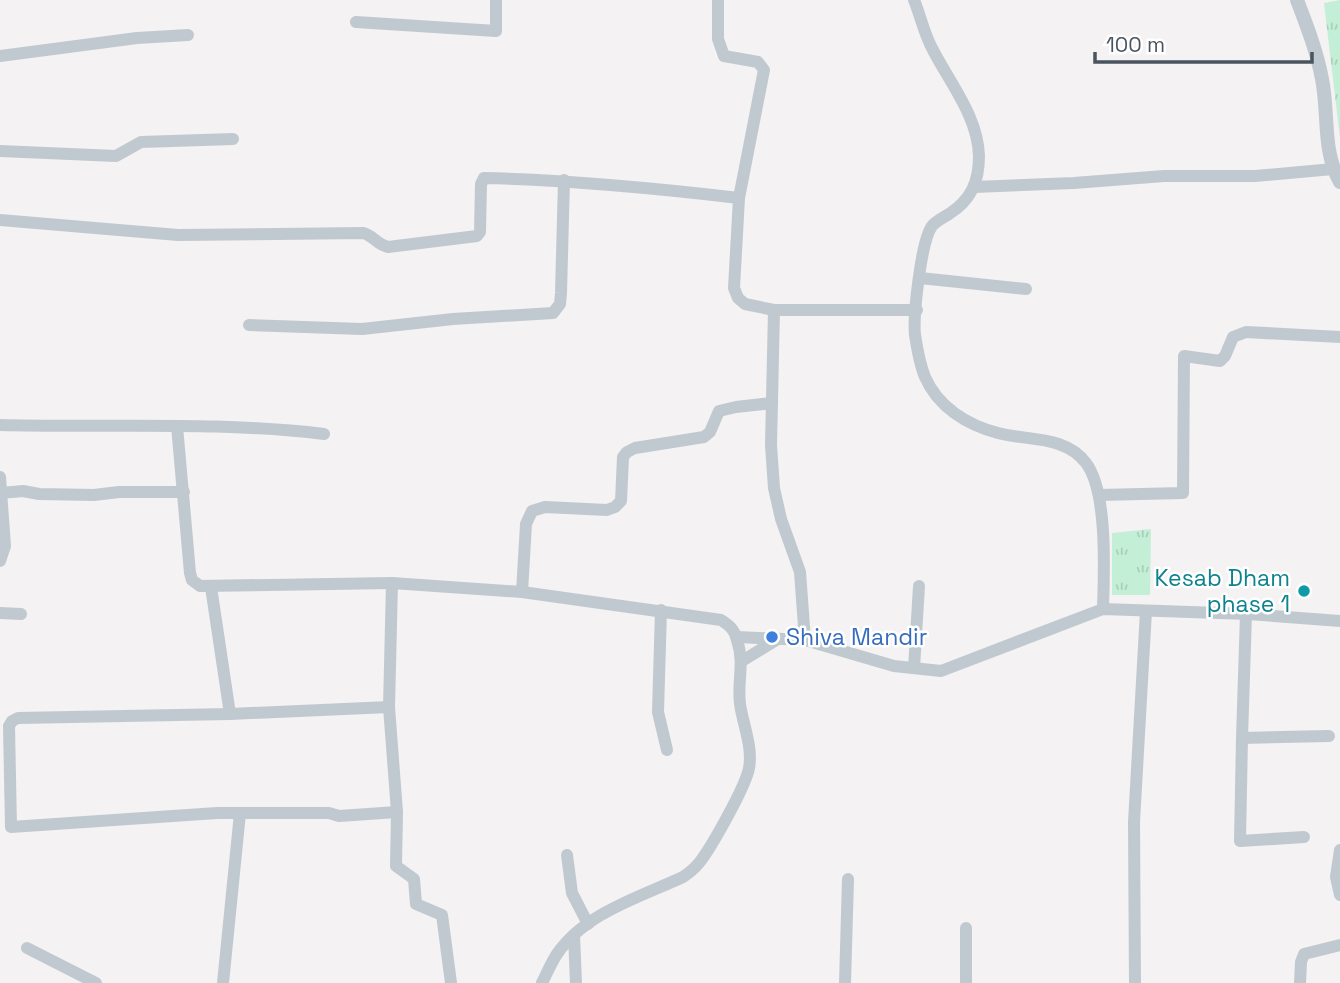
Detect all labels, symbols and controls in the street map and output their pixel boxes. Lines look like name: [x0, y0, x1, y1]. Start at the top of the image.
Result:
scale bar: [1095, 21, 1312, 65]
text: 100 m: [1106, 31, 1165, 58]
place label: Kesab Dham phase 1: [1154, 563, 1290, 619]
marker: Kesab Dham phase 1: [1296, 583, 1312, 599]
place label: Shiva Mandir: [786, 622, 927, 652]
marker: Shiva Mandir: [764, 629, 780, 645]

